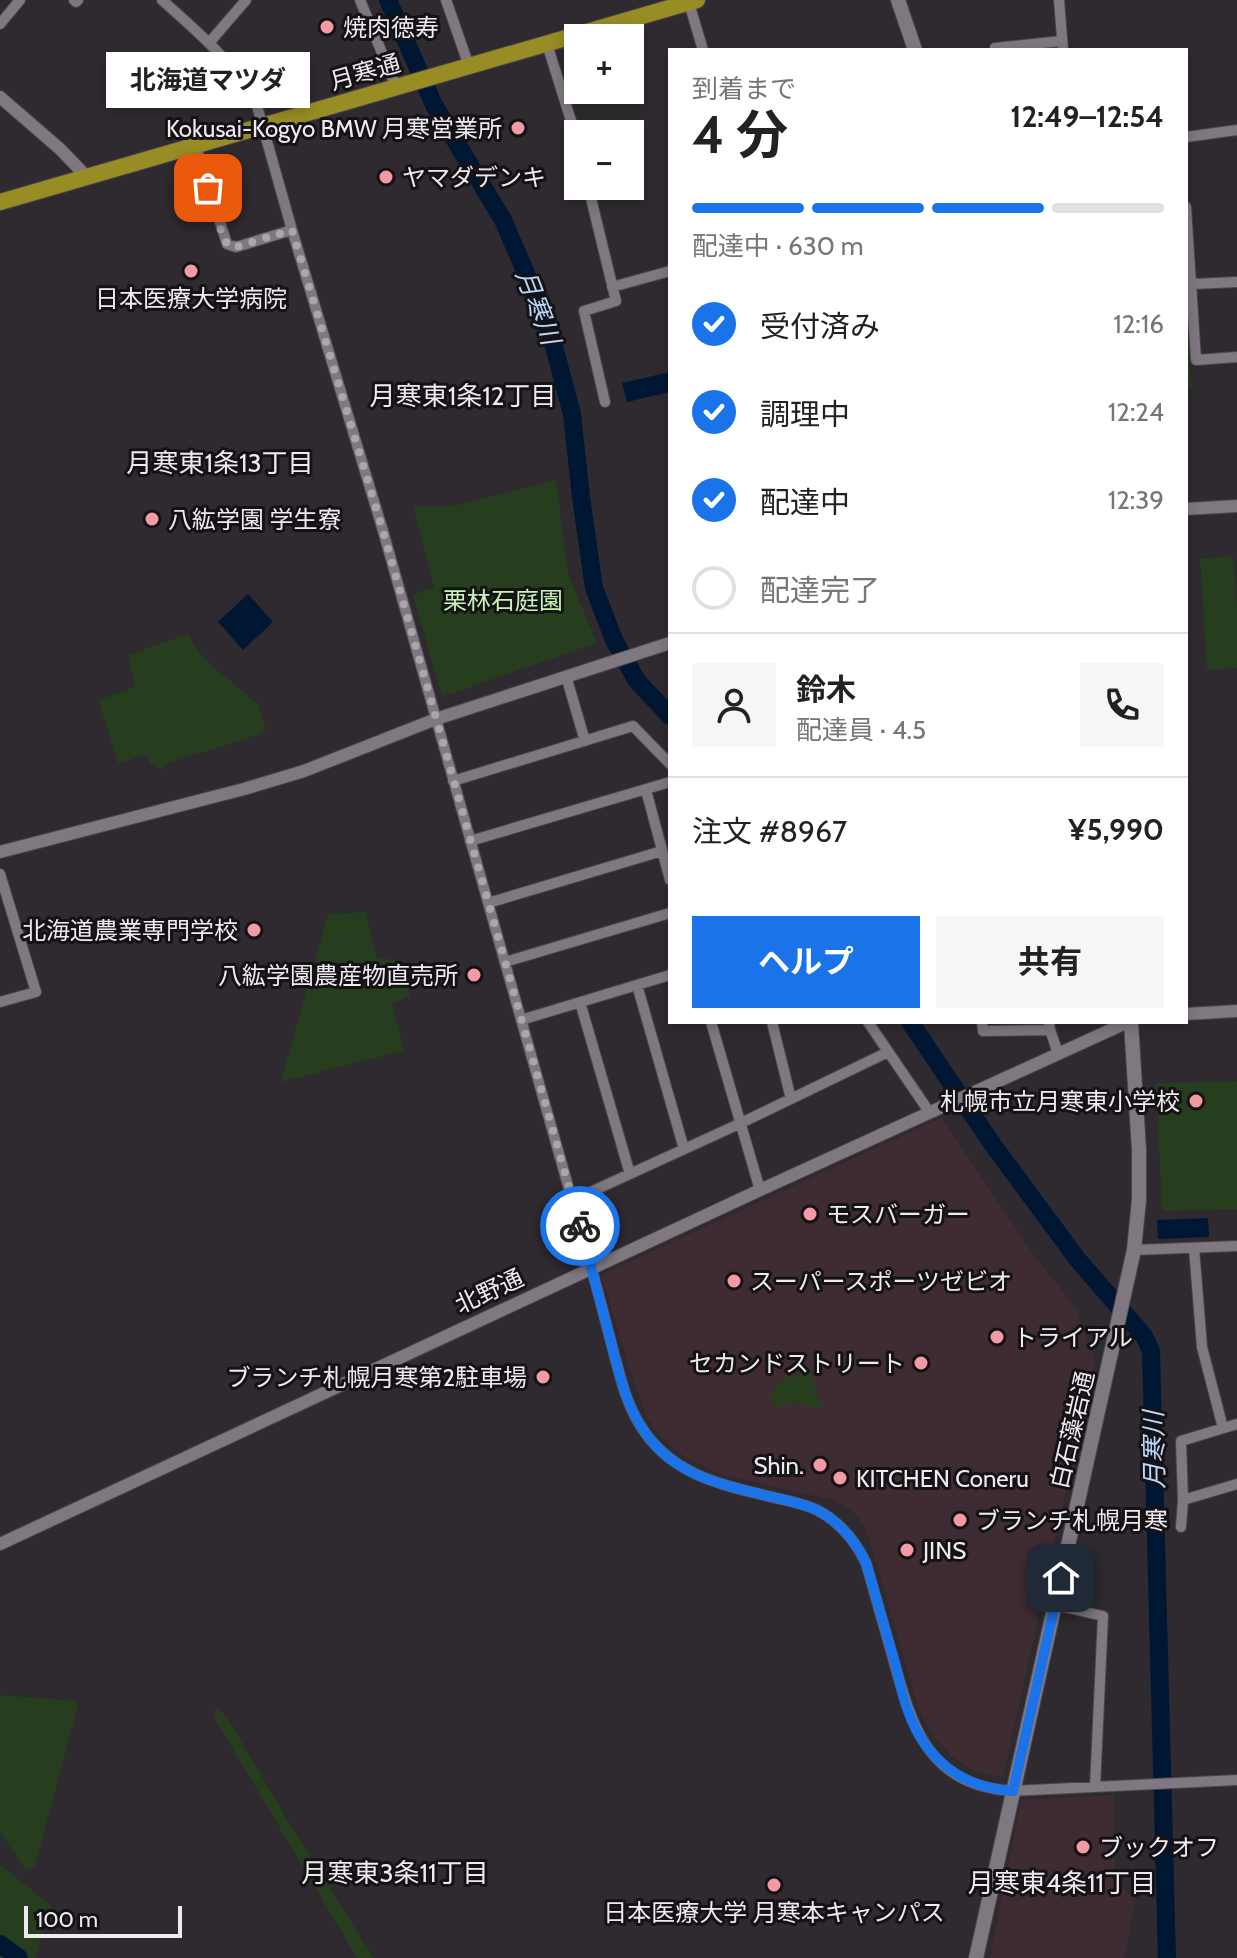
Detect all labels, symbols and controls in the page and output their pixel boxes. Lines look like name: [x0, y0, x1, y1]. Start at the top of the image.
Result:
place label: 焼肉徳寿: [343, 13, 439, 42]
marker: 焼肉徳寿: [318, 18, 336, 36]
map controls: [564, 24, 644, 200]
button: +: [564, 24, 644, 104]
street label: 月寒通: [326, 48, 404, 96]
callout: 北海道マツダ: [106, 52, 310, 108]
text: 北海道マツダ: [130, 64, 286, 96]
text: 到着まで: [692, 73, 796, 105]
text: 12:49–12:54: [1010, 98, 1164, 135]
text: 4 分: [692, 103, 788, 166]
place label: Kokusai-Kogyo BMW 月寒営業所: [166, 114, 502, 143]
marker: Kokusai-Kogyo BMW 月寒営業所: [509, 119, 527, 137]
button: −: [564, 120, 644, 200]
pin: [174, 154, 242, 222]
place label: ヤマダデンキ: [402, 163, 546, 192]
icon: bag: [186, 166, 230, 210]
marker: ヤマダデンキ: [377, 168, 395, 186]
text: 配達中 · 630 m: [692, 230, 864, 262]
marker: 日本医療大学病院: [182, 262, 200, 280]
water label: 月寒川: [509, 265, 568, 352]
place label: 日本医療大学病院: [95, 284, 287, 313]
icon: check: [692, 302, 736, 346]
text: 受付済み: [760, 308, 880, 345]
text: 12:16: [1113, 308, 1164, 340]
district label: 月寒東1条12丁目: [370, 380, 556, 412]
icon: check: [692, 390, 736, 434]
text: 調理中: [760, 396, 850, 433]
text: 12:24: [1108, 396, 1164, 428]
district label: 月寒東1条13丁目: [126, 447, 314, 479]
icon: check: [692, 478, 736, 522]
text: 配達中: [760, 484, 850, 521]
text: 12:39: [1108, 484, 1164, 516]
place label: 八紘学園 学生寮: [168, 505, 341, 534]
marker: 八紘学園 学生寮: [143, 510, 161, 528]
text: 配達完了: [760, 572, 880, 609]
park label: 栗林石庭園: [443, 586, 563, 615]
button: person: [692, 663, 776, 747]
button: phone: [1080, 663, 1164, 747]
text: 鈴木: [796, 671, 856, 708]
text: 配達員 · 4.5: [796, 714, 926, 746]
text: ¥5,990: [1068, 811, 1164, 848]
text: 注文 #8967: [692, 813, 847, 850]
place label: 北海道農業専門学校: [22, 916, 238, 945]
button: ヘルプ: [692, 916, 920, 1008]
button: 共有: [936, 916, 1164, 1008]
marker: 北海道農業専門学校: [245, 921, 263, 939]
place label: 八紘学園農産物直売所: [218, 961, 458, 990]
marker: 八紘学園農産物直売所: [465, 966, 483, 984]
place label: 札幌市立月寒東小学校: [940, 1087, 1180, 1116]
marker: 札幌市立月寒東小学校: [1187, 1092, 1205, 1110]
courier: [540, 1186, 620, 1266]
place label: モスバーガー: [826, 1200, 970, 1229]
icon: bike: [558, 1204, 602, 1248]
marker: モスバーガー: [801, 1205, 819, 1223]
street label: 北野通: [450, 1263, 528, 1319]
place label: スーパースポーツゼビオ: [750, 1267, 1012, 1296]
marker: スーパースポーツゼビオ: [725, 1272, 743, 1290]
place label: トライアル: [1013, 1323, 1133, 1352]
marker: トライアル: [988, 1328, 1006, 1346]
place label: セカンドストリート: [689, 1349, 905, 1378]
marker: セカンドストリート: [912, 1354, 930, 1372]
place label: ブランチ札幌月寒第2駐車場: [226, 1363, 527, 1392]
marker: ブランチ札幌月寒第2駐車場: [534, 1368, 552, 1386]
street label: 白石藻岩通: [1044, 1368, 1100, 1492]
water label: 月寒川: [1137, 1408, 1171, 1489]
place label: Shin.: [754, 1451, 804, 1480]
marker: Shin.: [811, 1456, 829, 1474]
place label: KITCHEN Coneru: [856, 1464, 1029, 1493]
marker: KITCHEN Coneru: [831, 1469, 849, 1487]
place label: ブランチ札幌月寒: [976, 1506, 1168, 1535]
marker: ブランチ札幌月寒: [951, 1511, 969, 1529]
place label: JINS: [922, 1536, 966, 1565]
marker: JINS: [898, 1541, 916, 1559]
pin: [1027, 1544, 1095, 1612]
icon: home: [1039, 1556, 1083, 1600]
place label: ブックオフ: [1099, 1833, 1219, 1862]
marker: ブックオフ: [1074, 1838, 1092, 1856]
district label: 月寒東3条11丁目: [301, 1857, 489, 1889]
district label: 月寒東4条11丁目: [968, 1867, 1156, 1899]
marker: 日本医療大学 月寒本キャンパス: [765, 1876, 783, 1894]
place label: 日本医療大学 月寒本キャンパス: [603, 1898, 945, 1927]
scale bar: [24, 1902, 182, 1938]
text: 100 m: [36, 1906, 98, 1933]

